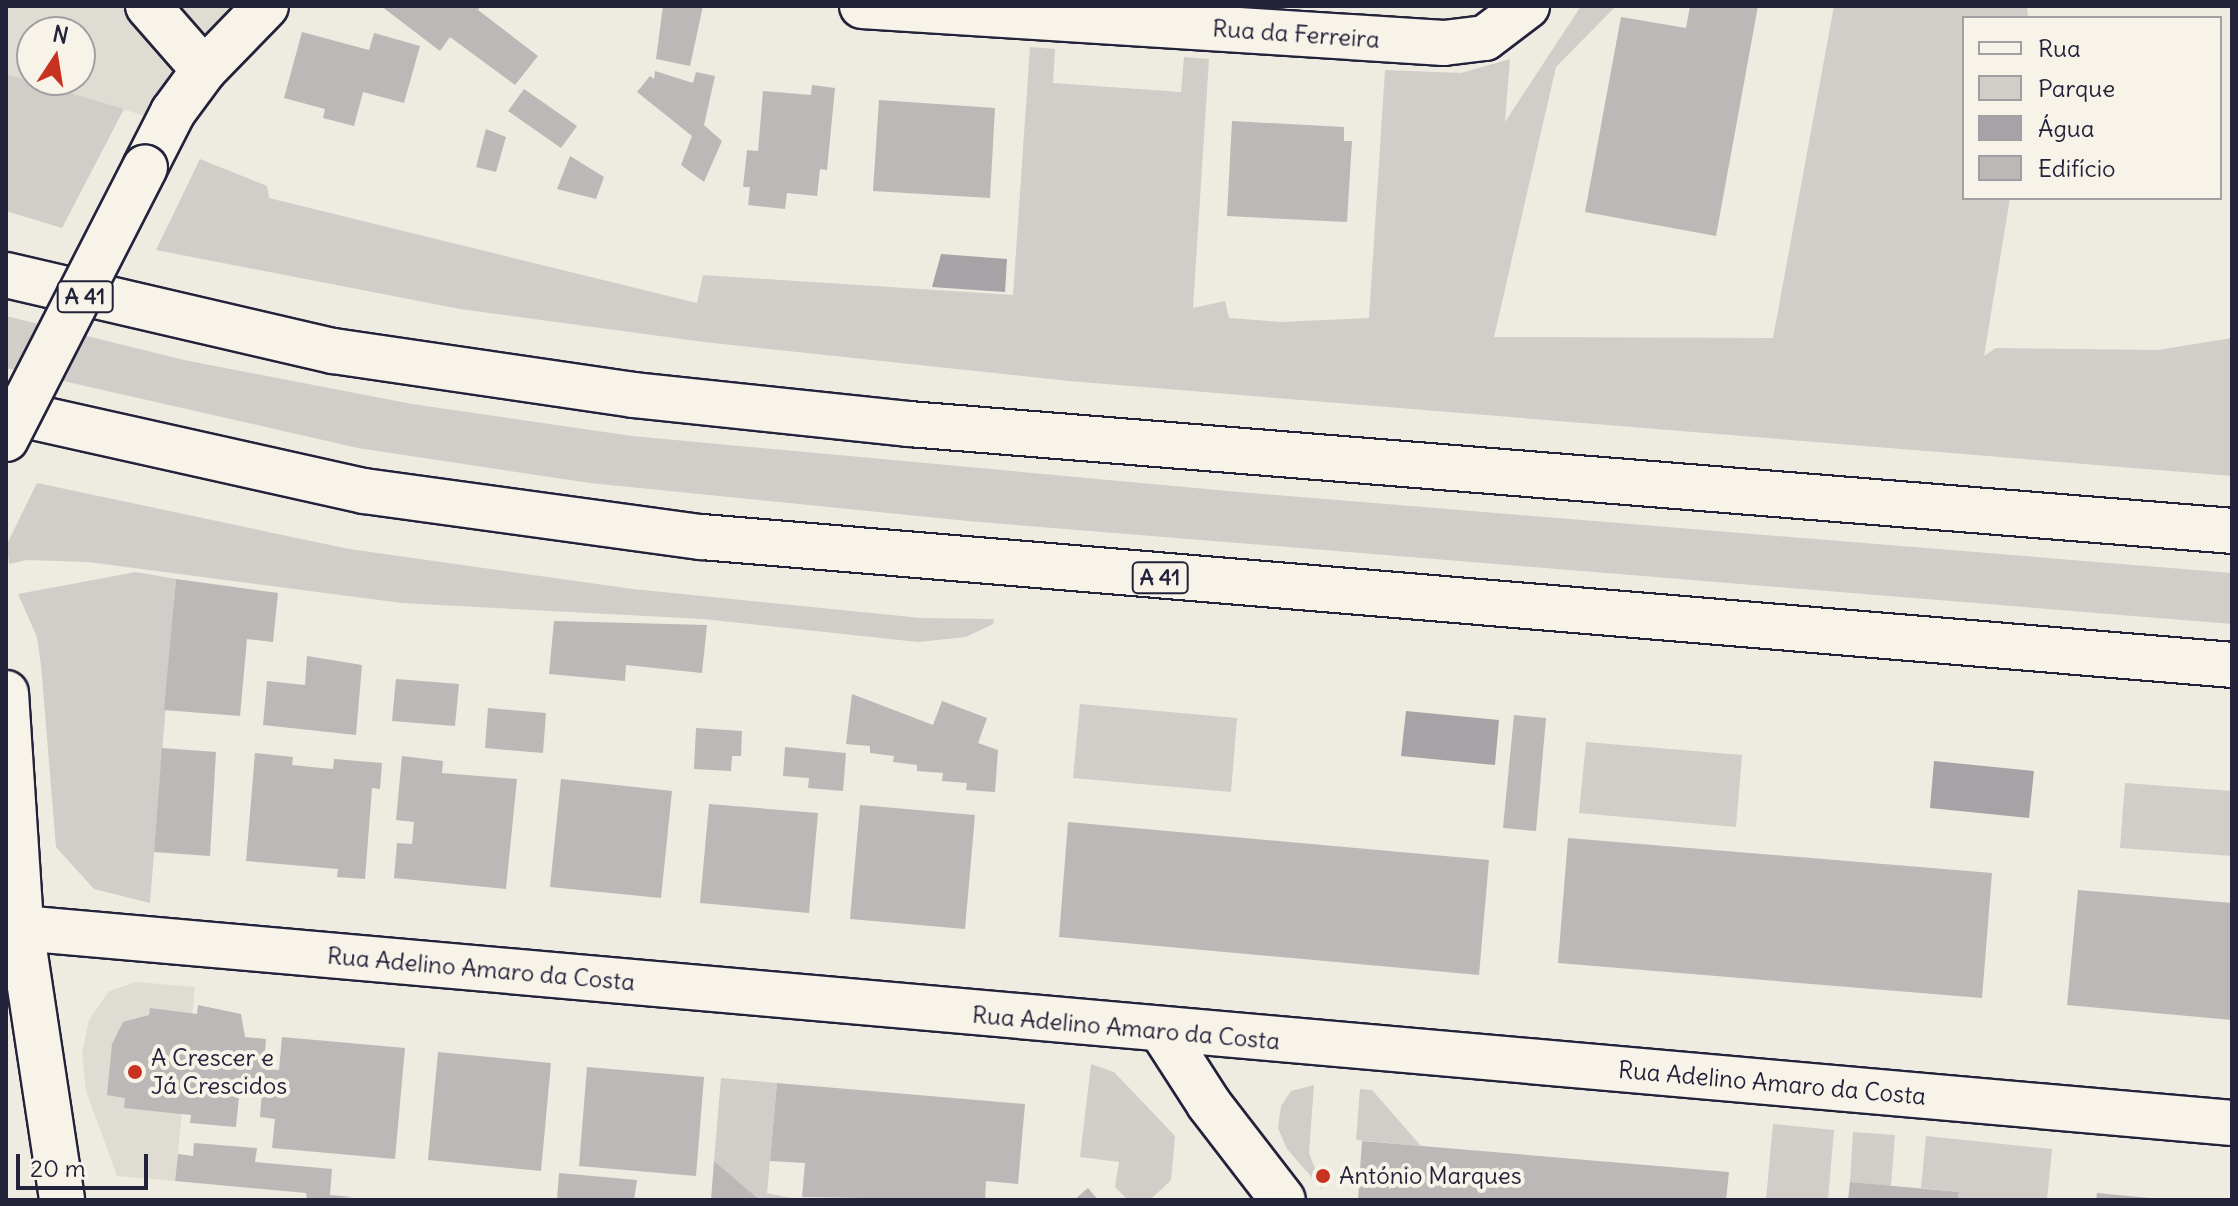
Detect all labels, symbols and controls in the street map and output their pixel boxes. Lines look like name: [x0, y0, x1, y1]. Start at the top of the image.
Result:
street label: Rua da Ferreira: [1211, 14, 1381, 54]
north arrow: [16, 16, 96, 96]
legend: [1962, 16, 2222, 200]
text: N: [50, 19, 71, 50]
text: Rua: [2038, 33, 2081, 63]
text: Parque: [2038, 73, 2115, 103]
text: Água: [2038, 113, 2094, 143]
text: Edifício: [2038, 153, 2116, 183]
road number: A 41: [55, 279, 115, 315]
road number: A 41: [1130, 560, 1190, 596]
street label: Rua Adelino Amaro da Costa: [326, 941, 636, 997]
street label: Rua Adelino Amaro da Costa: [971, 1000, 1281, 1056]
place label: A Crescer e Já Crescidos: [151, 1044, 287, 1100]
street label: Rua Adelino Amaro da Costa: [1617, 1055, 1927, 1111]
marker: A Crescer e Já Crescidos: [126, 1063, 144, 1081]
scale bar: [20, 1138, 152, 1188]
text: 20 m: [30, 1153, 86, 1183]
place label: António Marques: [1339, 1162, 1522, 1190]
marker: António Marques: [1314, 1167, 1332, 1185]

